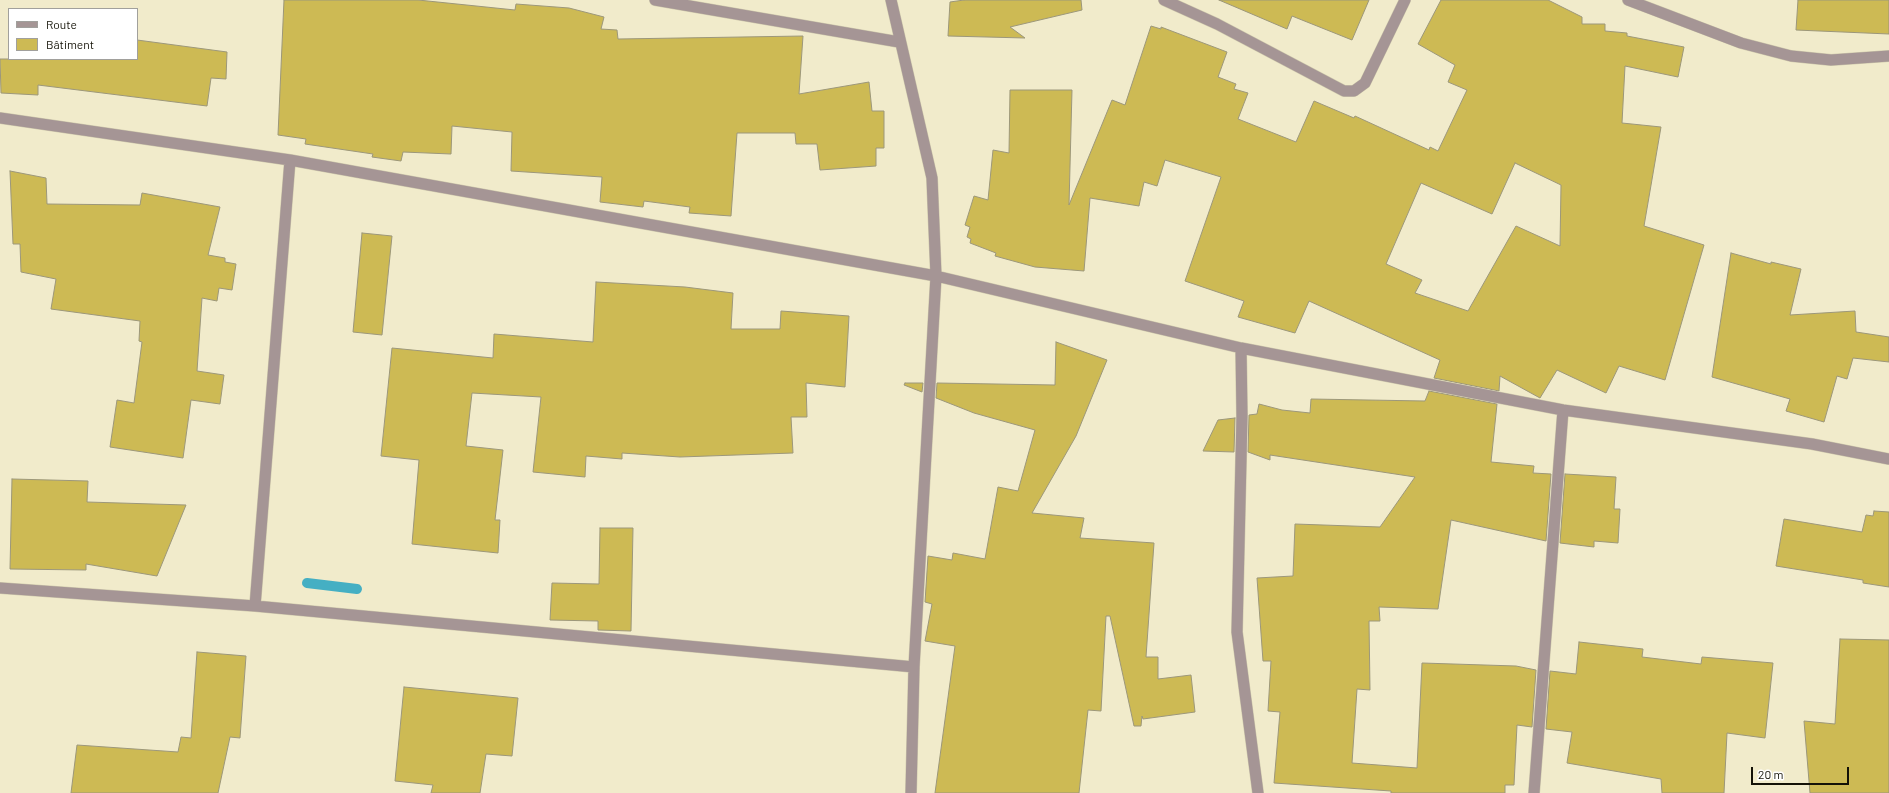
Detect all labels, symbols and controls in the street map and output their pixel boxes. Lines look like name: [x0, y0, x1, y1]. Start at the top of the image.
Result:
legend: [8, 8, 138, 60]
text: Route: [46, 17, 77, 31]
text: Bâtiment: [46, 37, 94, 51]
scale bar: [1753, 759, 1851, 785]
text: 20 m: [1758, 767, 1784, 781]

